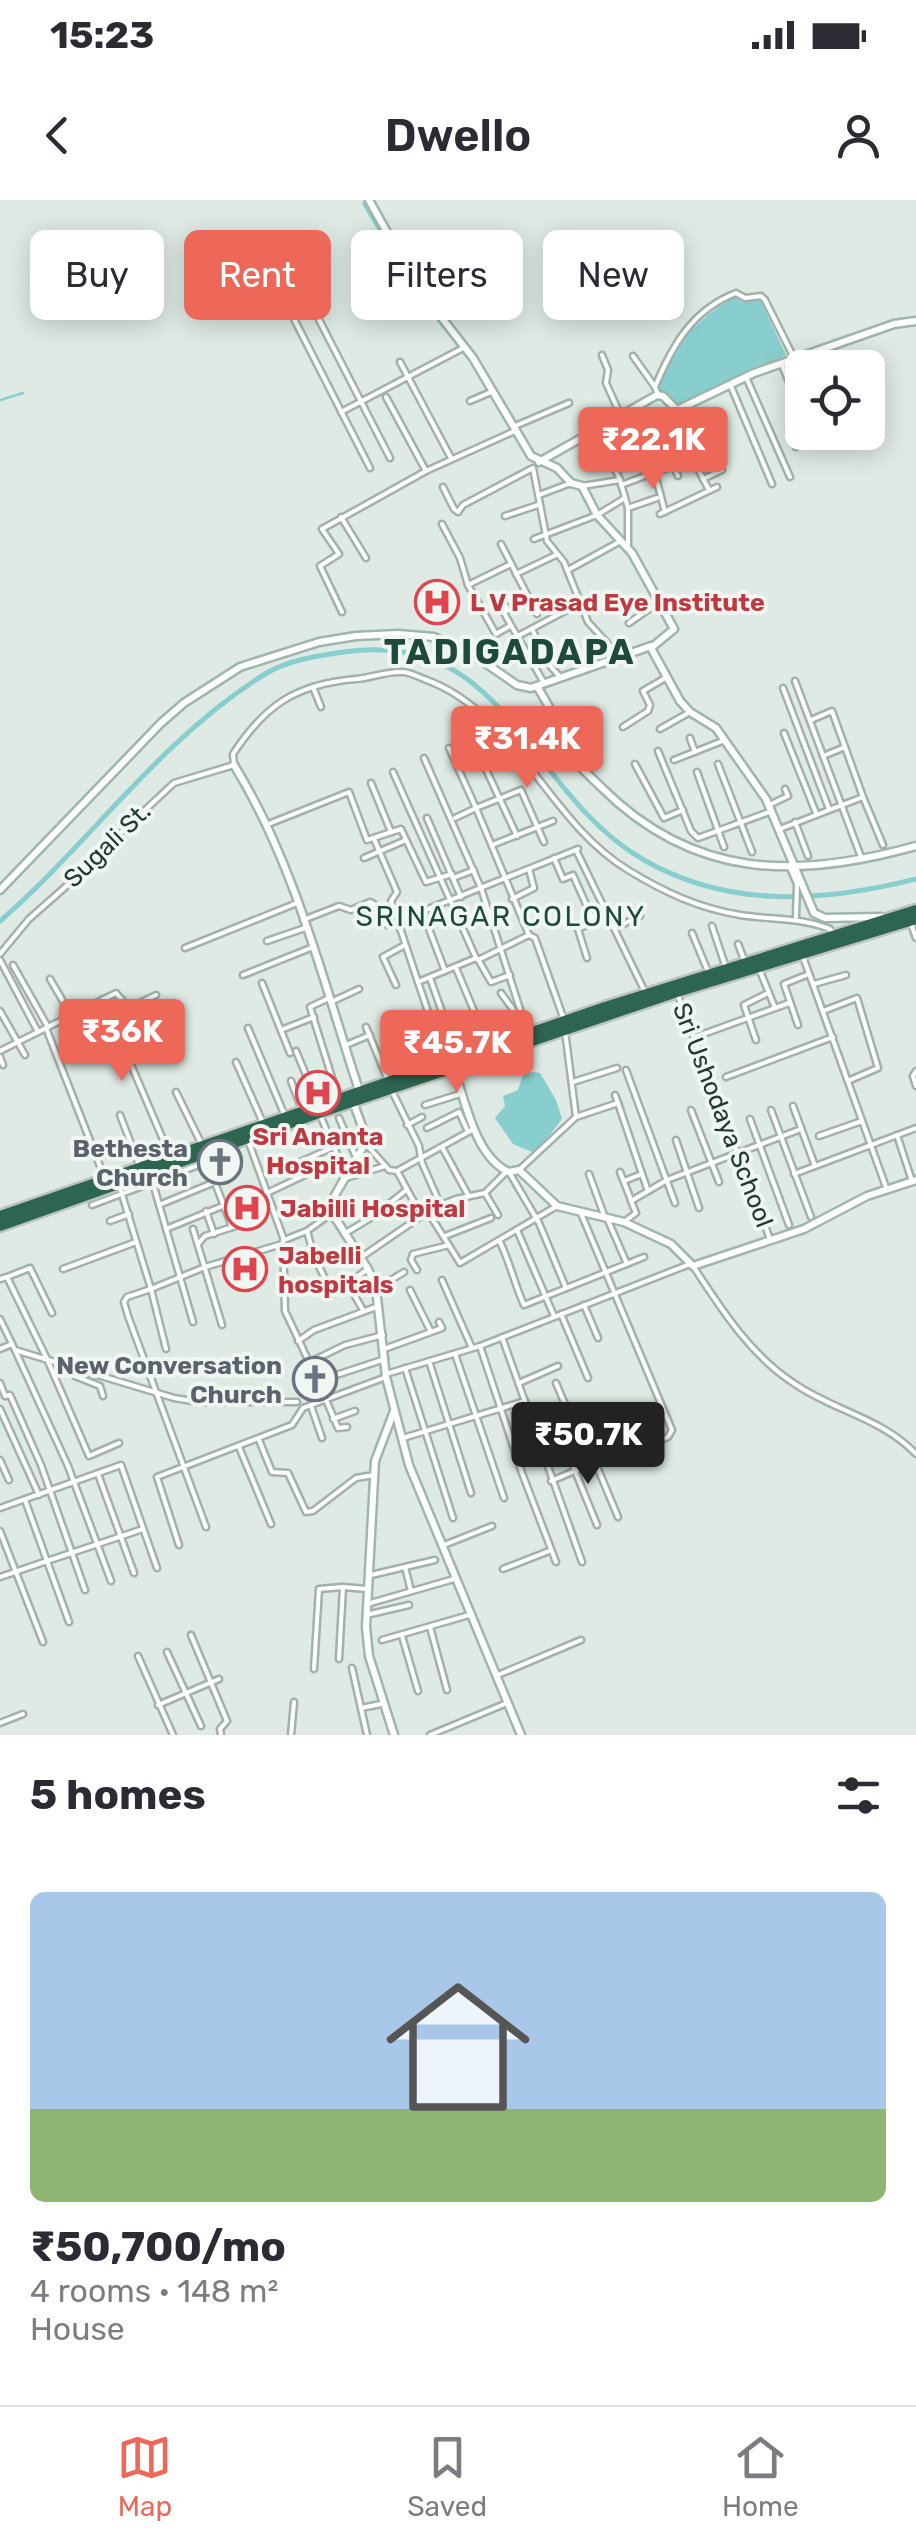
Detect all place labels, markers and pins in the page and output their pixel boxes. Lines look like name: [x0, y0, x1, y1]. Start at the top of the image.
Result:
pin: ₹22.1K: [572, 407, 734, 492]
hospital icon: L V Prasad Eye Institute: [414, 579, 460, 625]
place label: L V Prasad Eye Institute: [470, 588, 765, 617]
pin: ₹31.4K: [446, 706, 608, 791]
pin: ₹36K: [63, 999, 181, 1084]
pin: ₹45.7K: [376, 1010, 538, 1095]
hospital icon: Sri Ananta Hospital: [295, 1070, 341, 1116]
place label: Sri Ananta Hospital: [253, 1122, 383, 1180]
place label: Bethesta Church: [73, 1134, 188, 1192]
church icon: Bethesta Church: [197, 1139, 243, 1185]
hospital icon: Jabilli Hospital: [224, 1185, 270, 1231]
place label: Jabilli Hospital: [280, 1194, 465, 1223]
place label: Jabelli hospitals: [278, 1241, 394, 1299]
hospital icon: Jabelli hospitals: [222, 1246, 268, 1292]
place label: New Conversation Church: [56, 1351, 282, 1409]
church icon: New Conversation Church: [292, 1356, 338, 1402]
pin: ₹50.7K: [507, 1402, 669, 1487]

